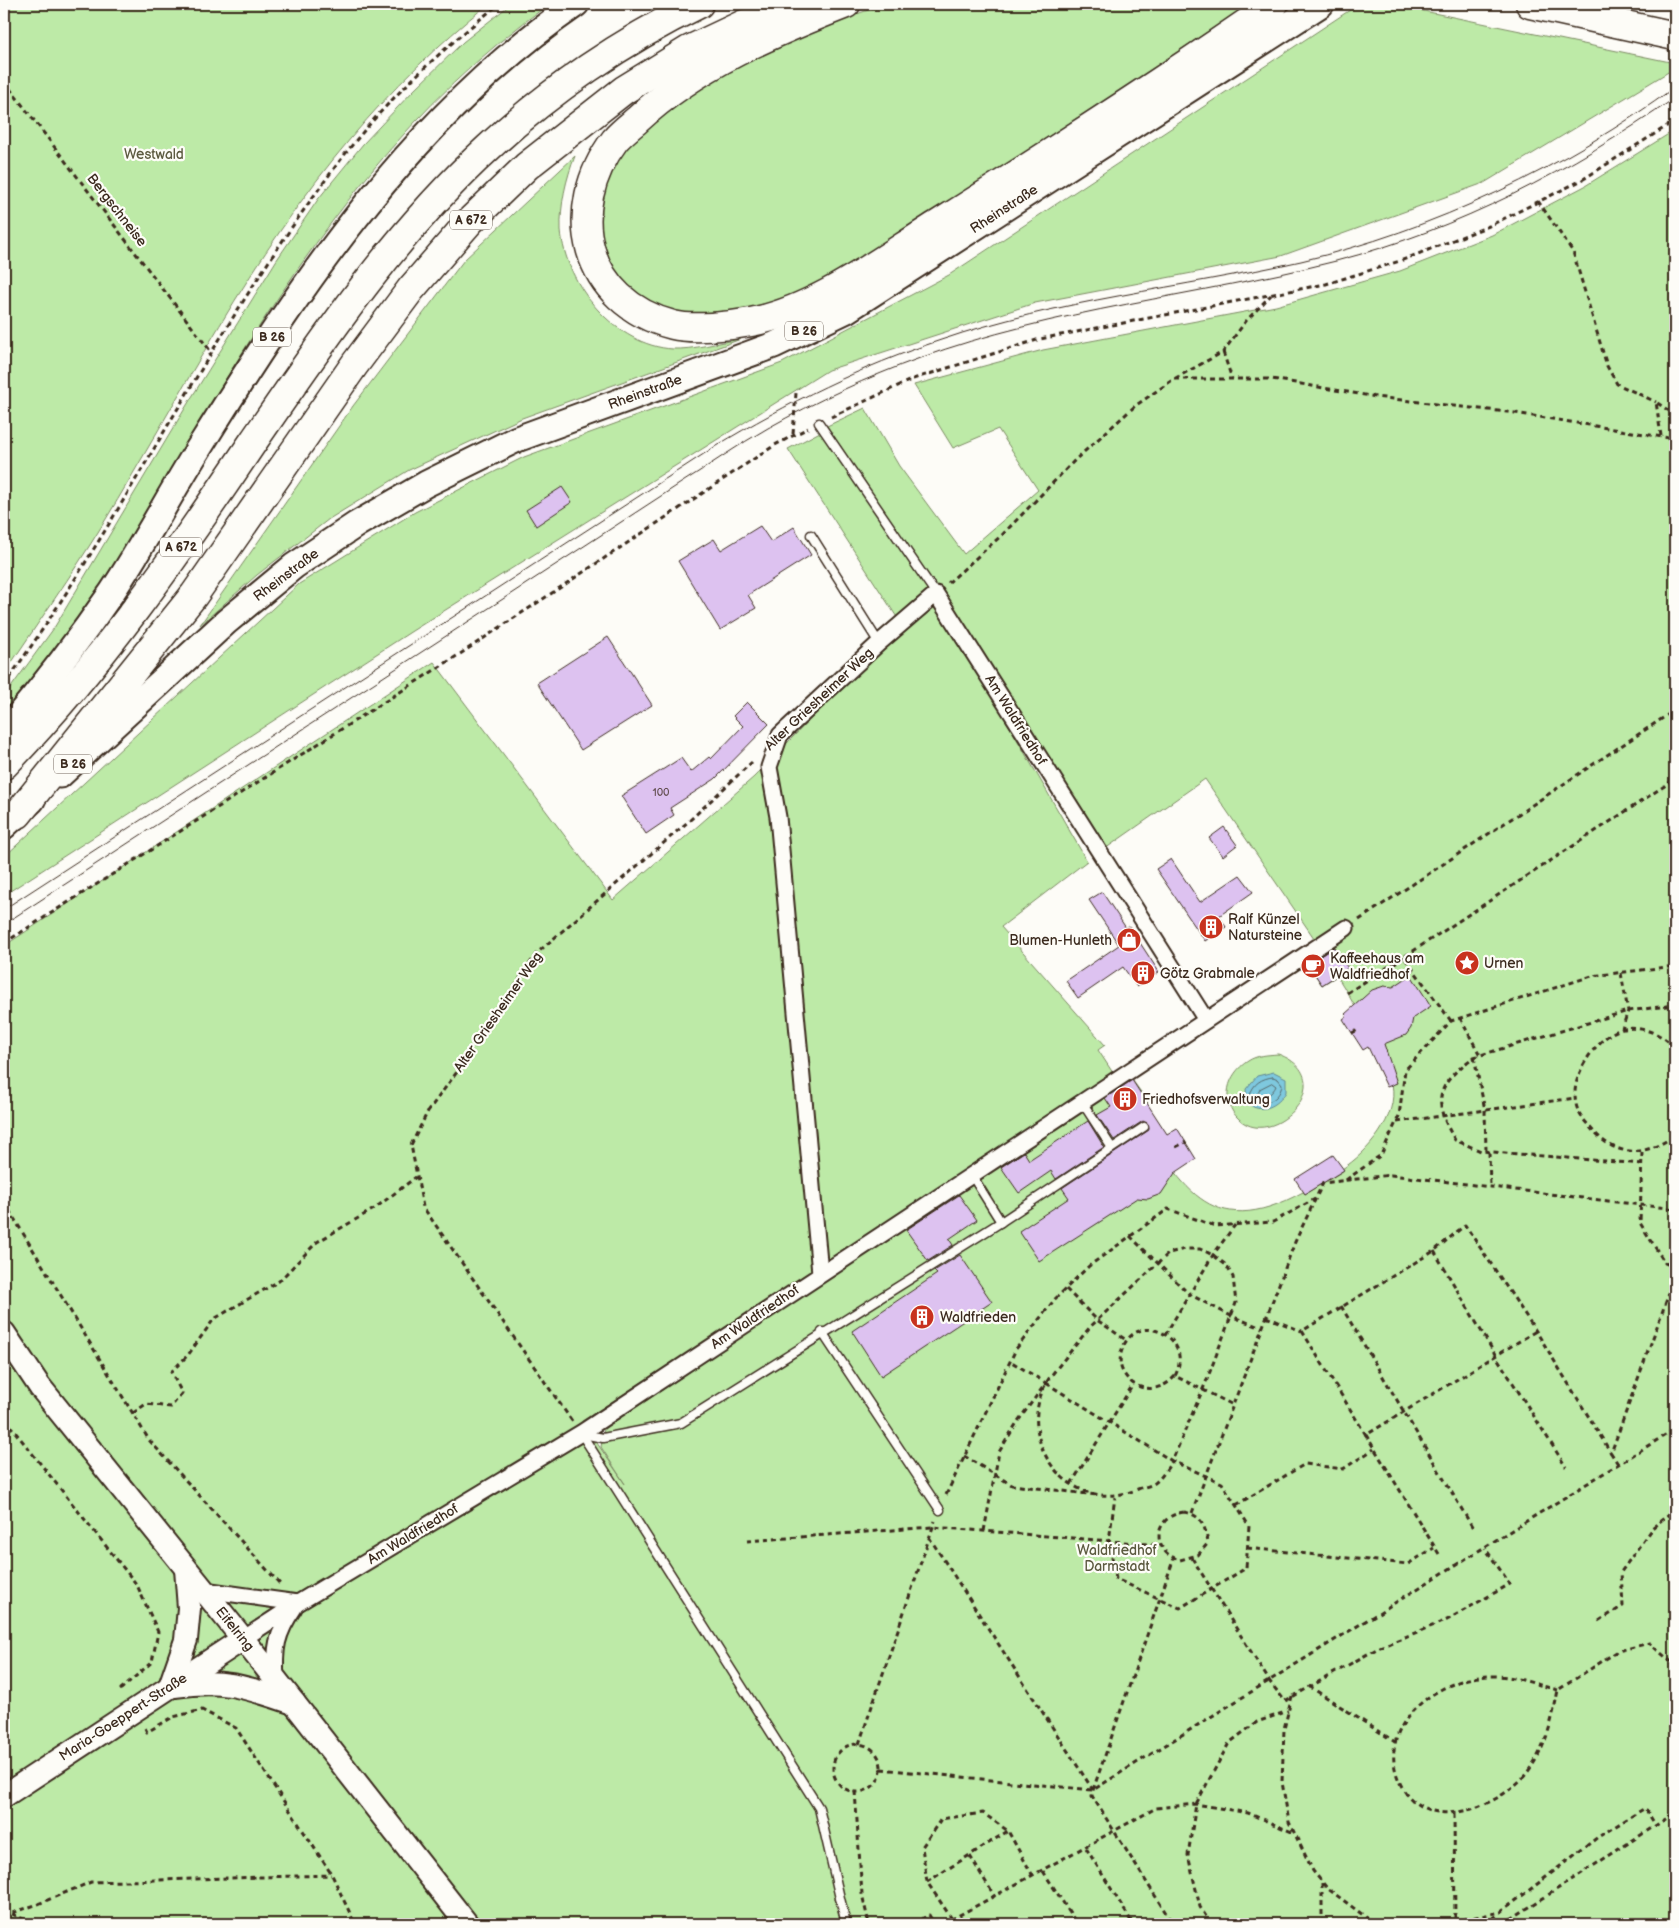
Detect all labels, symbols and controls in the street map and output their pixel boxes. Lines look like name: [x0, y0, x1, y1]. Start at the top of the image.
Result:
park label: Westwald: [124, 146, 184, 163]
street label: Bergschneise: [83, 170, 151, 250]
street label: Rheinstraße: [967, 181, 1041, 237]
road number: A 672: [450, 210, 492, 230]
road number: B 26: [785, 322, 823, 341]
road number: B 26: [253, 328, 291, 347]
street label: Rheinstraße: [606, 371, 684, 413]
road number: A 672: [160, 538, 202, 556]
street label: Rheinstraße: [250, 545, 322, 605]
street label: Alter Griesheimer Weg: [761, 644, 877, 754]
street label: Am Waldfriedhof: [981, 672, 1051, 769]
road number: B 26: [54, 754, 92, 774]
house number: 100: [652, 786, 670, 799]
place label: Ralf Künzel Natursteine: [1228, 911, 1302, 944]
building icon: Ralf Künzel Natursteine: [1198, 914, 1224, 940]
shop icon: Blumen-Hunleth: [1116, 927, 1142, 953]
place label: Blumen-Hunleth: [1009, 932, 1112, 949]
street label: Alter Griesheimer Weg: [450, 949, 546, 1075]
place label: Kaffeehaus am Waldfriedhof: [1330, 950, 1424, 983]
place icon: Urnen: [1454, 950, 1480, 976]
cafe icon: Kaffeehaus am Waldfriedhof: [1300, 953, 1326, 979]
place label: Urnen: [1484, 955, 1523, 972]
building icon: Götz Grabmale: [1130, 960, 1156, 986]
place label: Götz Grabmale: [1160, 965, 1255, 982]
building icon: Friedhofsverwaltung: [1112, 1086, 1138, 1112]
place label: Friedhofsverwaltung: [1142, 1091, 1270, 1108]
street label: Am Waldfriedhof: [707, 1281, 803, 1353]
building icon: Waldfrieden: [909, 1304, 935, 1330]
place label: Waldfrieden: [940, 1309, 1016, 1326]
street label: Am Waldfriedhof: [364, 1500, 462, 1568]
park label: Waldfriedhof Darmstadt: [1077, 1542, 1158, 1575]
street label: Eifelring: [212, 1603, 258, 1655]
street label: Maria-Goeppert-Straße: [56, 1669, 190, 1765]

